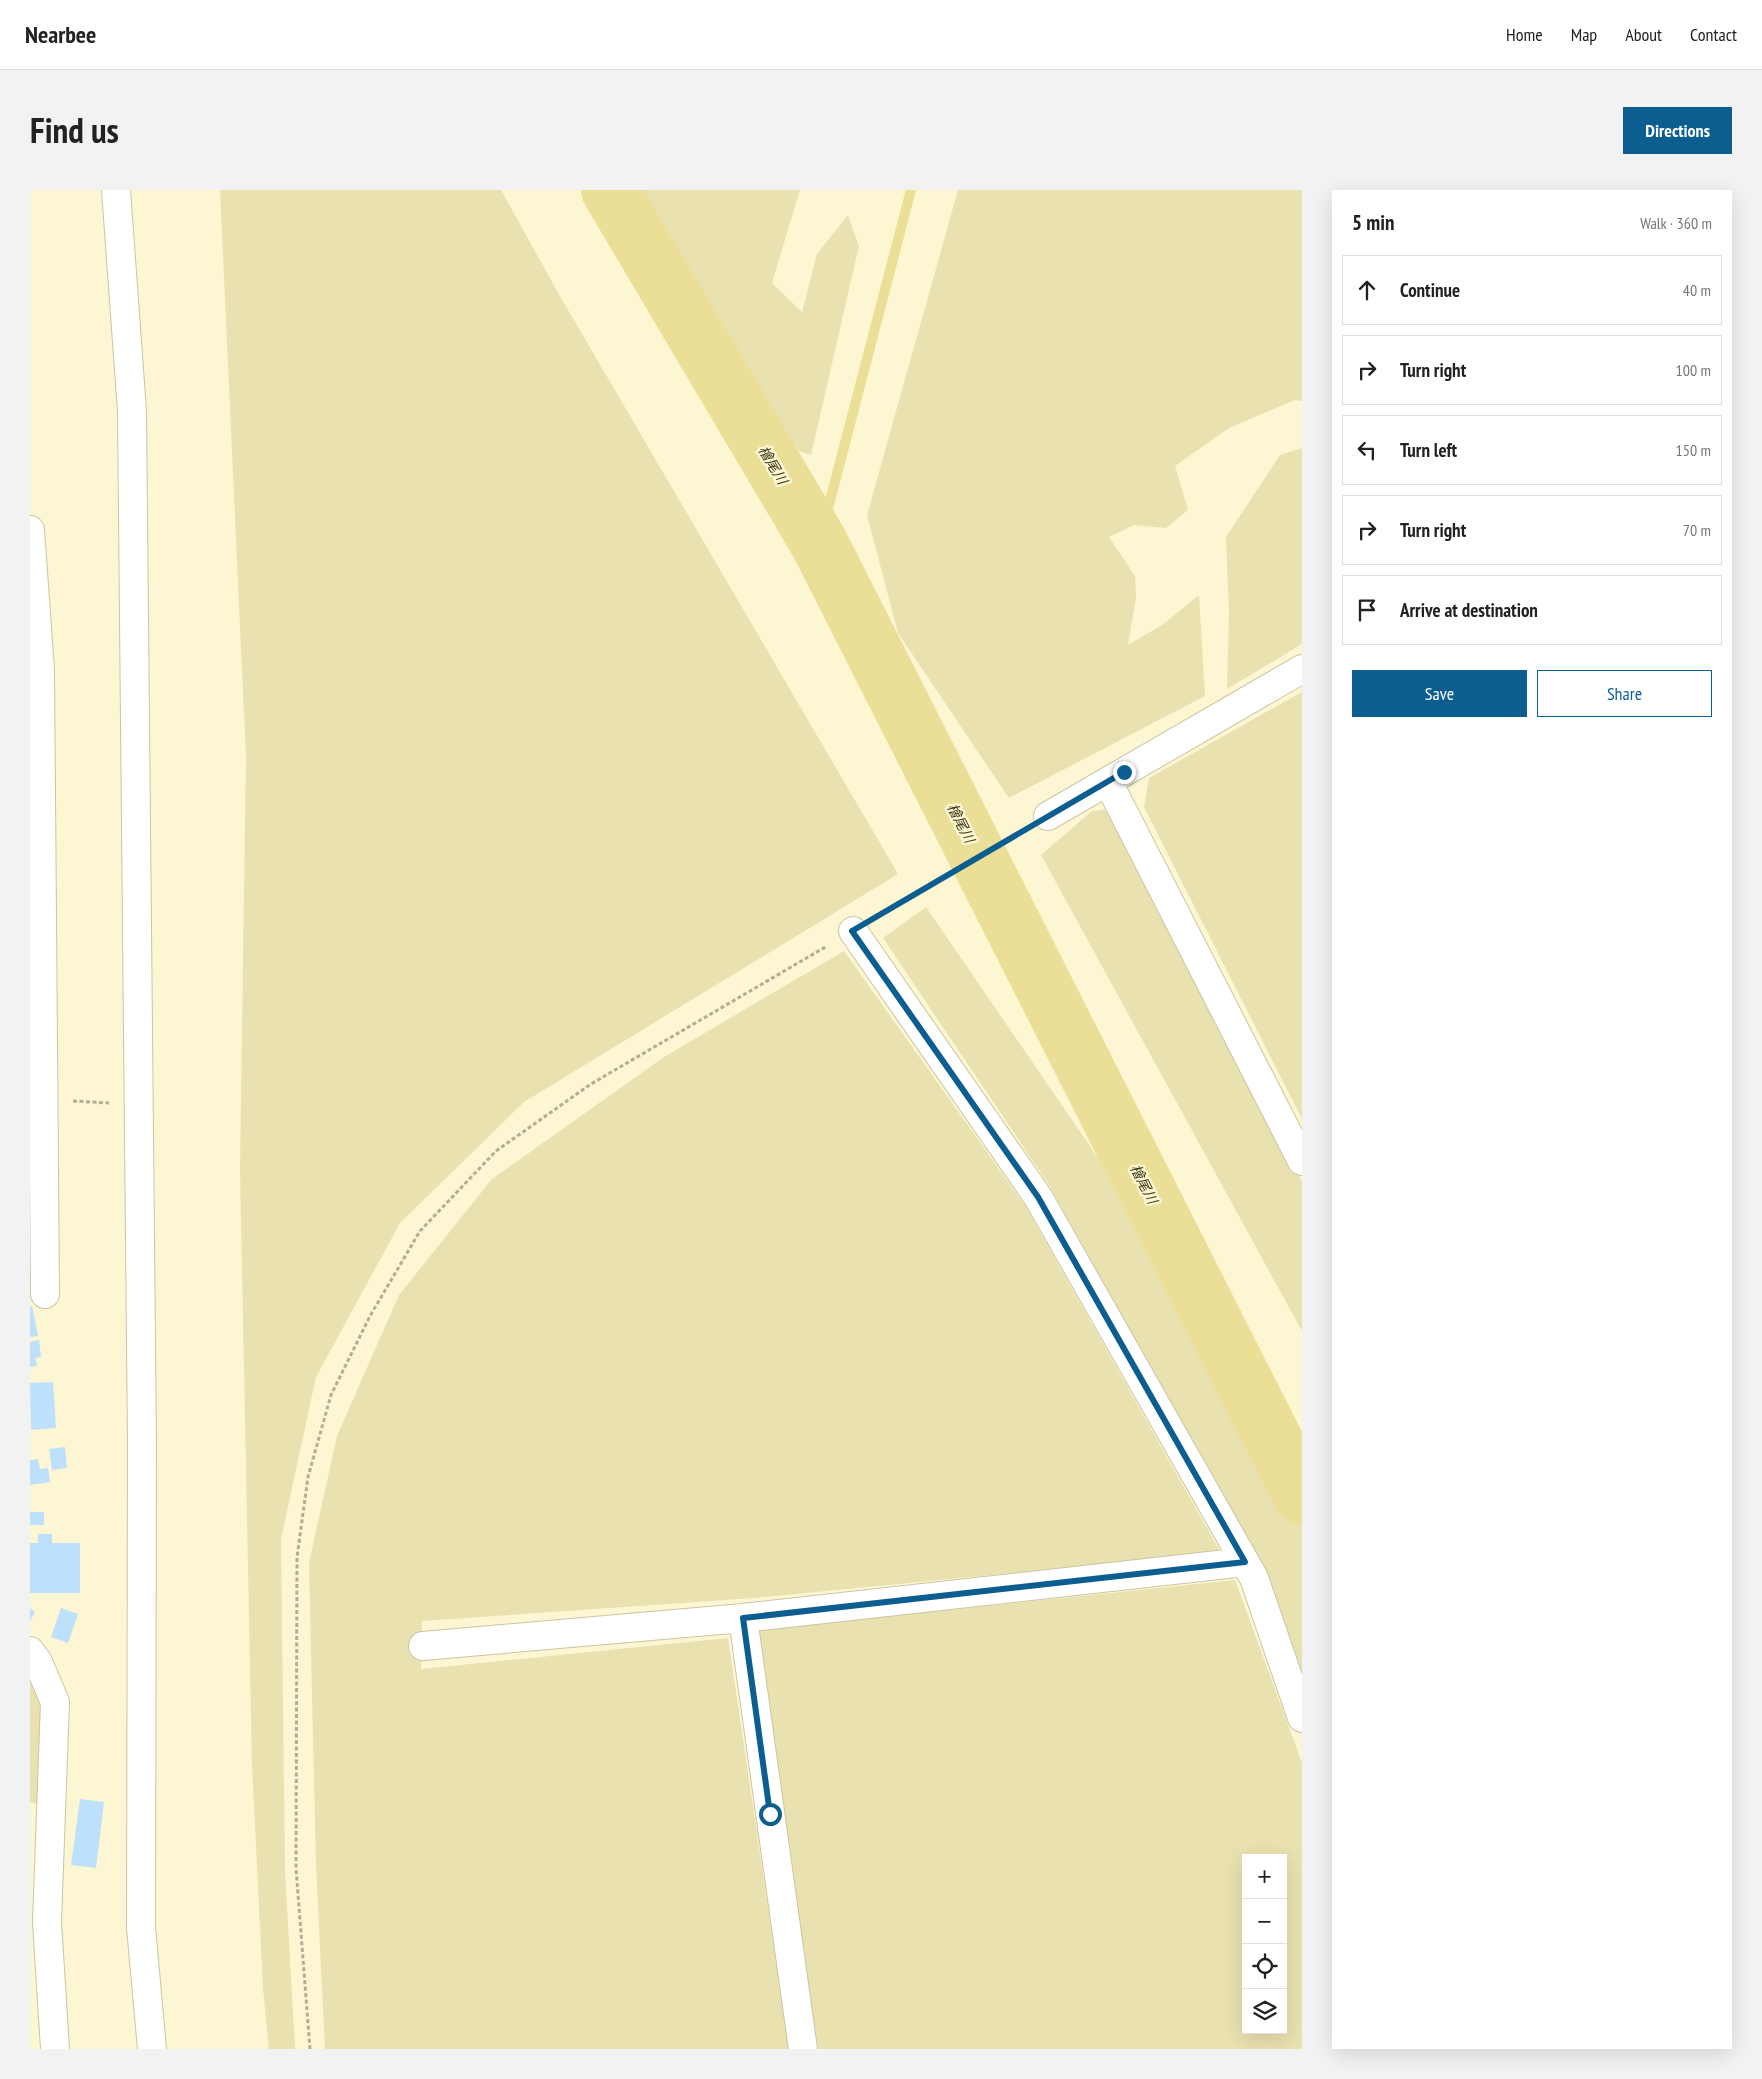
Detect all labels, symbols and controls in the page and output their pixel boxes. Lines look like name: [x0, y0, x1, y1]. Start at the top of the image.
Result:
text: Nearbee: [25, 19, 96, 50]
text: Home: [1506, 23, 1543, 46]
text: Map: [1571, 23, 1597, 46]
text: About: [1625, 23, 1662, 46]
text: Contact: [1690, 23, 1737, 46]
text: Find us: [30, 107, 119, 153]
button: Directions: [1623, 107, 1732, 154]
text: 5 min: [1352, 209, 1394, 236]
text: Walk · 360 m: [1640, 213, 1712, 233]
icon: ahead: [1353, 276, 1381, 304]
text: Continue: [1400, 278, 1460, 302]
text: 40 m: [1683, 280, 1711, 300]
icon: right: [1353, 356, 1381, 384]
text: Turn right: [1400, 358, 1466, 382]
text: 100 m: [1676, 360, 1711, 380]
icon: left: [1353, 436, 1381, 464]
text: Turn left: [1400, 438, 1457, 462]
text: 150 m: [1676, 440, 1711, 460]
water label: 檜尾川: [754, 442, 793, 489]
icon: right: [1353, 516, 1381, 544]
text: Turn right: [1400, 518, 1466, 542]
text: 70 m: [1683, 520, 1711, 540]
icon: arrive: [1353, 596, 1381, 624]
text: Arrive at destination: [1400, 598, 1538, 622]
button: Save: [1352, 670, 1527, 717]
button: Share: [1537, 670, 1712, 717]
route end: [1113, 761, 1136, 784]
water label: 檜尾川: [943, 800, 979, 848]
water label: 檜尾川: [1126, 1161, 1162, 1209]
route start: [759, 1803, 782, 1826]
map controls: [1242, 1854, 1287, 2034]
button: +: [1242, 1854, 1287, 1899]
button: −: [1242, 1899, 1287, 1944]
button: locate: [1242, 1944, 1287, 1989]
button: layers: [1242, 1989, 1287, 2034]

